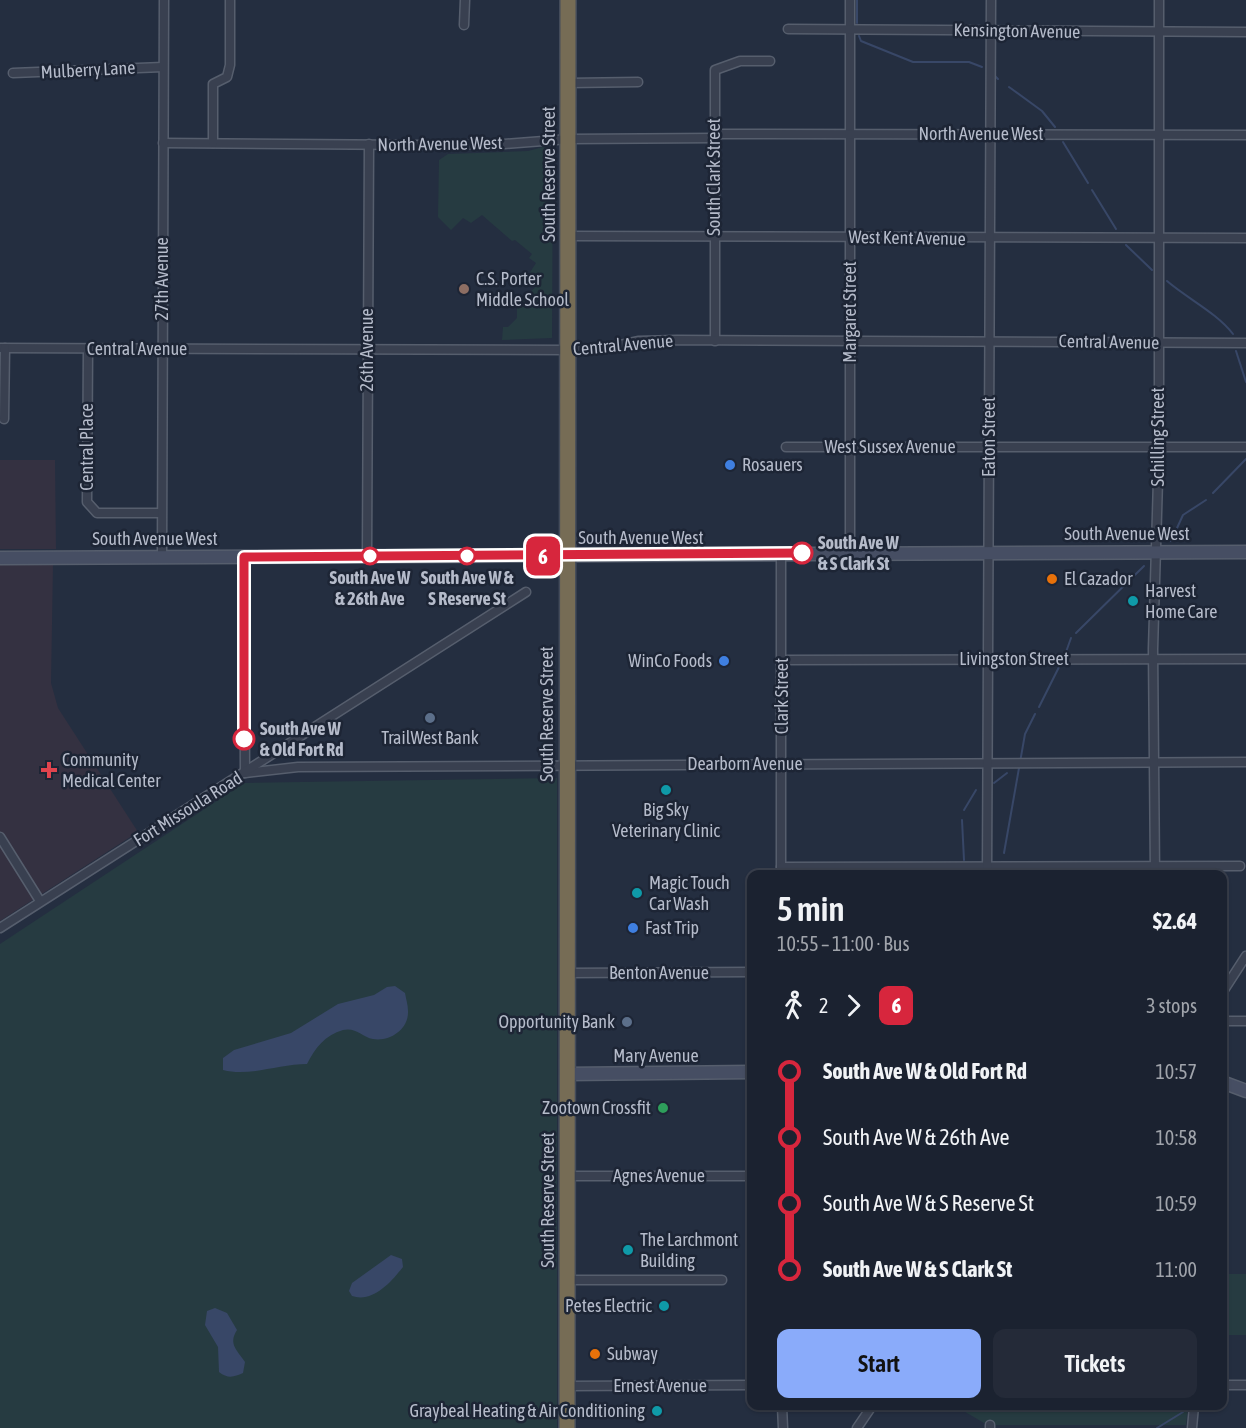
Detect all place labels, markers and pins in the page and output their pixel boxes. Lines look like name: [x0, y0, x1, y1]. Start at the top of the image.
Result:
place label: C.S. Porter Middle School: [476, 268, 569, 310]
marker: C.S. Porter Middle School: [457, 282, 471, 296]
place label: Rosauers: [742, 454, 803, 475]
marker: Rosauers: [723, 458, 737, 472]
place label: South Ave W & S Clark St: [818, 532, 900, 574]
marker: South Ave W & S Clark St: [791, 542, 813, 564]
marker: South Ave W & 26th Ave: [361, 547, 379, 565]
marker: South Ave W & S Reserve St: [458, 547, 476, 565]
place label: South Ave W & 26th Ave: [330, 567, 411, 609]
place label: South Ave W & S Reserve St: [421, 567, 514, 609]
place label: El Cazador: [1064, 568, 1133, 589]
marker: El Cazador: [1045, 572, 1059, 586]
place label: Harvest Home Care: [1145, 580, 1217, 622]
marker: Harvest Home Care: [1126, 594, 1140, 608]
place label: WinCo Foods: [628, 650, 712, 671]
marker: WinCo Foods: [717, 654, 731, 668]
marker: TrailWest Bank: [423, 711, 437, 725]
place label: South Ave W & Old Fort Rd: [260, 718, 344, 760]
place label: TrailWest Bank: [381, 727, 479, 748]
marker: South Ave W & Old Fort Rd: [233, 728, 255, 750]
place label: Community Medical Center: [62, 749, 161, 791]
marker: Community Medical Center: [40, 761, 58, 779]
marker: Big Sky Veterinary Clinic: [659, 783, 673, 797]
place label: Big Sky Veterinary Clinic: [612, 799, 720, 841]
place label: Magic Touch Car Wash: [649, 872, 730, 914]
marker: Magic Touch Car Wash: [630, 886, 644, 900]
place label: Fast Trip: [645, 917, 699, 938]
marker: Fast Trip: [626, 921, 640, 935]
place label: Opportunity Bank: [498, 1011, 615, 1032]
marker: Opportunity Bank: [620, 1015, 634, 1029]
place label: Zootown Crossfit: [542, 1097, 651, 1118]
marker: Zootown Crossfit: [656, 1101, 670, 1115]
place label: The Larchmont Building: [640, 1229, 738, 1271]
marker: The Larchmont Building: [621, 1243, 635, 1257]
place label: Petes Electric: [565, 1295, 652, 1316]
marker: Petes Electric: [657, 1299, 671, 1313]
place label: Subway: [607, 1343, 658, 1364]
marker: Subway: [588, 1347, 602, 1361]
place label: Graybeal Heating & Air Conditioning: [410, 1400, 645, 1421]
marker: Graybeal Heating & Air Conditioning: [650, 1404, 664, 1418]

